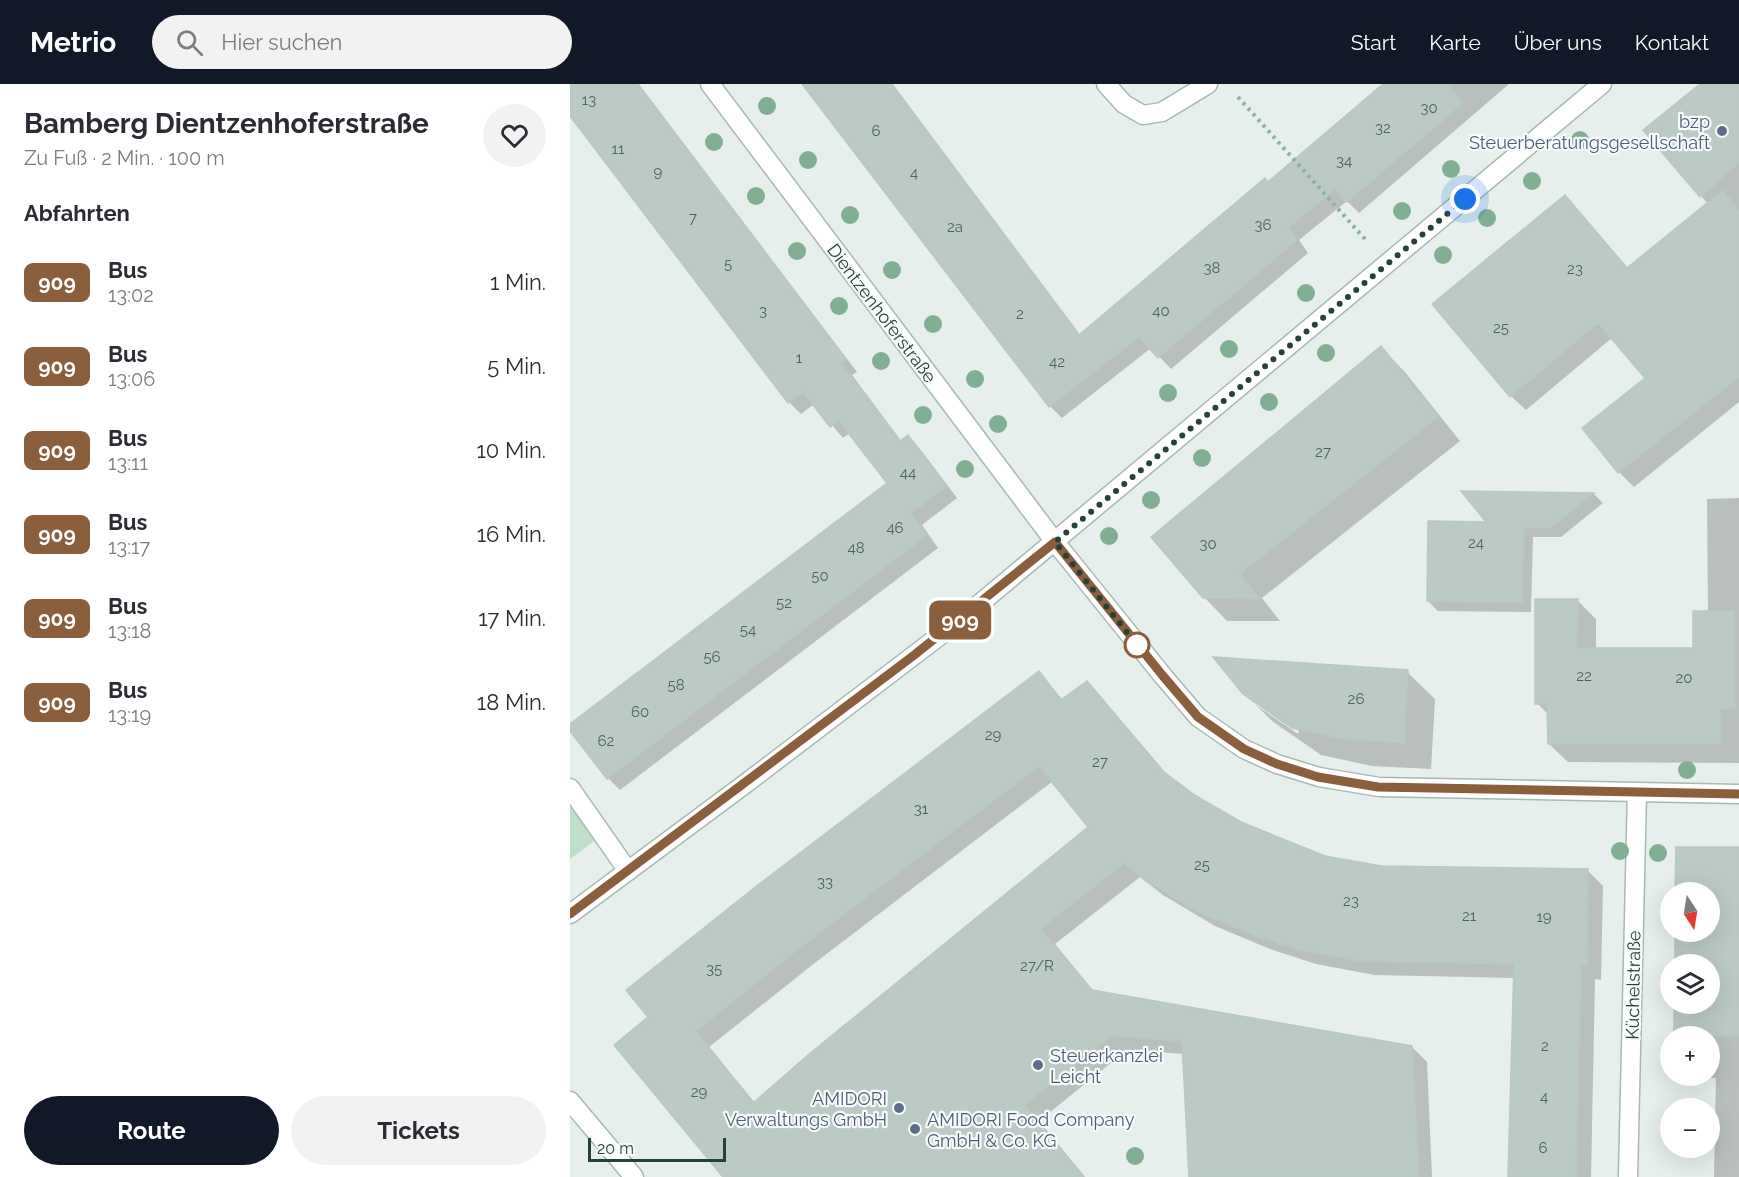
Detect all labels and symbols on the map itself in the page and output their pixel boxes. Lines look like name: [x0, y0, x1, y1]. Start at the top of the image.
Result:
house number: 13: [582, 91, 596, 109]
house number: 30: [1420, 99, 1438, 117]
place label: bzp Steuerberatungsgesellschaft: [1469, 111, 1710, 153]
house number: 32: [1375, 119, 1391, 137]
house number: 6: [871, 122, 881, 140]
marker: bzp Steuerberatungsgesellschaft: [1715, 124, 1729, 138]
house number: 11: [612, 140, 625, 158]
house number: 34: [1336, 152, 1352, 170]
house number: 9: [654, 163, 663, 181]
house number: 4: [910, 164, 918, 182]
your location: [1450, 184, 1480, 214]
house number: 7: [689, 209, 697, 227]
house number: 36: [1254, 216, 1272, 234]
house number: 2a: [947, 218, 963, 236]
street label: Dientzenhoferstraße: [823, 239, 941, 387]
house number: 5: [724, 255, 732, 273]
house number: 38: [1204, 259, 1221, 277]
house number: 23: [1567, 260, 1583, 278]
house number: 3: [759, 302, 767, 320]
house number: 40: [1152, 302, 1170, 320]
house number: 2: [1016, 305, 1024, 323]
house number: 25: [1493, 319, 1509, 337]
house number: 1: [796, 349, 803, 367]
house number: 42: [1049, 353, 1065, 371]
house number: 27: [1315, 443, 1331, 461]
house number: 44: [900, 464, 916, 482]
house number: 46: [886, 519, 904, 537]
house number: 24: [1468, 534, 1484, 552]
house number: 30: [1199, 535, 1217, 553]
house number: 48: [847, 539, 865, 557]
house number: 50: [811, 567, 829, 585]
house number: 52: [776, 594, 792, 612]
line badge: 909: [926, 600, 994, 640]
house number: 54: [740, 621, 756, 639]
unlabelled marker: [1124, 632, 1150, 658]
house number: 56: [703, 648, 721, 666]
house number: 22: [1576, 667, 1592, 685]
house number: 20: [1676, 669, 1693, 687]
house number: 58: [667, 676, 685, 694]
house number: 26: [1348, 690, 1364, 708]
house number: 60: [631, 703, 649, 721]
house number: 29: [985, 726, 1002, 744]
house number: 62: [598, 732, 615, 750]
house number: 27: [1092, 753, 1108, 771]
house number: 31: [914, 800, 929, 818]
house number: 25: [1194, 856, 1210, 874]
house number: 33: [817, 873, 833, 891]
north arrow: [1660, 882, 1720, 942]
house number: 23: [1343, 892, 1359, 910]
house number: 21: [1462, 907, 1477, 925]
house number: 19: [1536, 908, 1552, 926]
street label: Küchelstraße: [1622, 930, 1644, 1040]
house number: 27/R: [1020, 957, 1054, 975]
house number: 35: [706, 960, 722, 978]
house number: 2: [1541, 1037, 1549, 1055]
place label: Steuerkanzlei Leicht: [1050, 1045, 1163, 1087]
marker: Steuerkanzlei Leicht: [1031, 1058, 1045, 1072]
house number: 29: [691, 1083, 708, 1101]
place label: AMIDORI Verwaltungs GmbH: [725, 1088, 887, 1130]
house number: 4: [1540, 1088, 1548, 1106]
marker: AMIDORI Verwaltungs GmbH: [892, 1101, 906, 1115]
place label: AMIDORI Food Company GmbH & Co. KG: [927, 1109, 1135, 1151]
marker: AMIDORI Food Company GmbH & Co. KG: [908, 1122, 922, 1136]
scale bar: [588, 1135, 726, 1162]
house number: 6: [1538, 1139, 1548, 1157]

